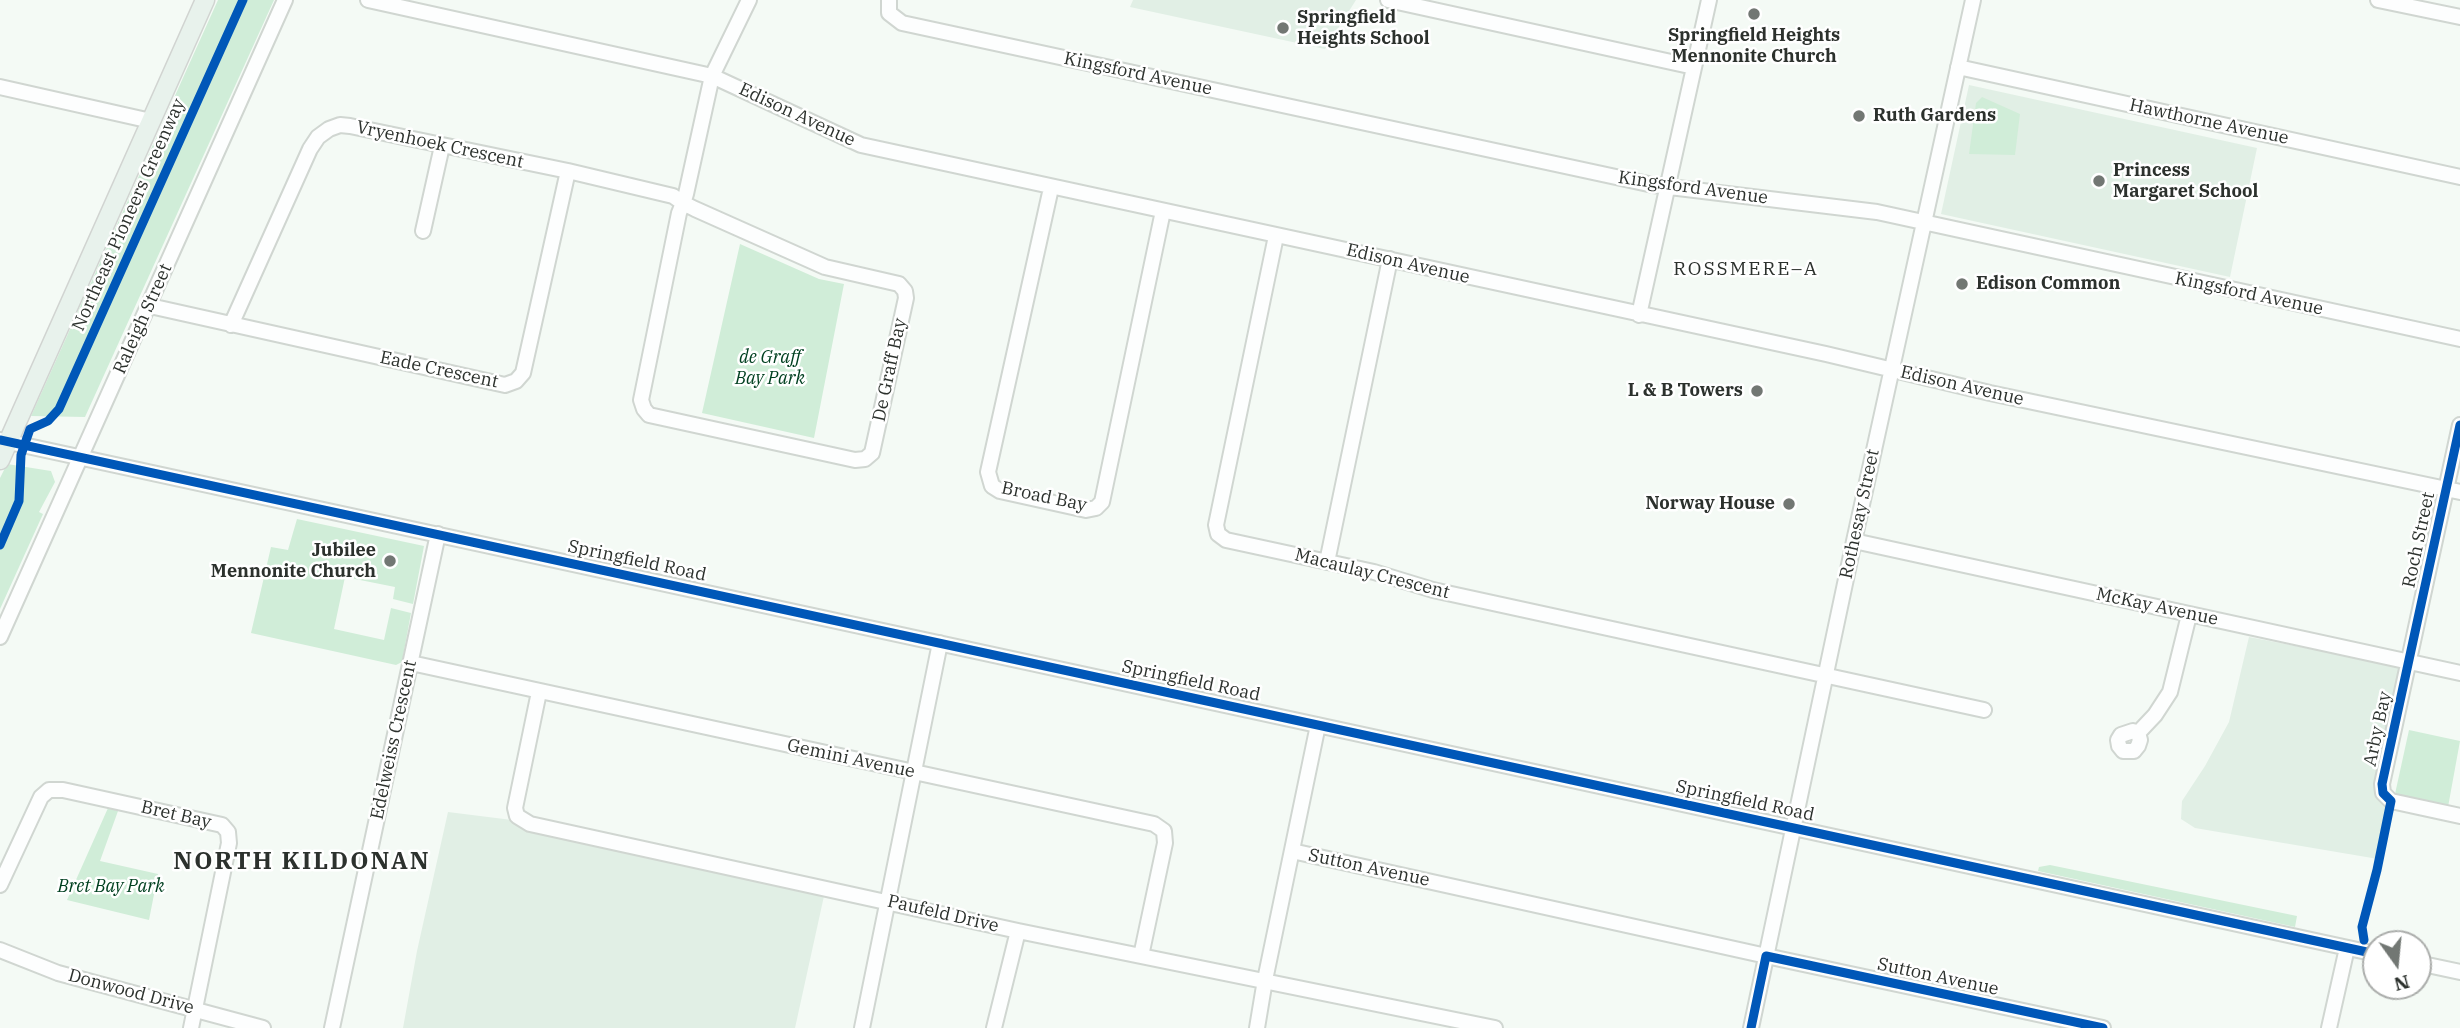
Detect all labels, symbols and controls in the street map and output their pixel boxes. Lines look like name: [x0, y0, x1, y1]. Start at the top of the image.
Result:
marker: Springfield Heights Mennonite Church: [1746, 6, 1762, 22]
place label: Springfield Heights School: [1297, 7, 1430, 50]
marker: Springfield Heights School: [1275, 20, 1291, 36]
place label: Springfield Heights Mennonite Church: [1668, 25, 1840, 68]
street label: Kingsford Avenue: [1062, 48, 1214, 100]
street label: Edison Avenue: [735, 79, 859, 151]
street label: Northeast Pioneers Greenway: [68, 95, 190, 335]
street label: Hawthorne Avenue: [2127, 95, 2291, 149]
place label: Ruth Gardens: [1873, 105, 1996, 127]
marker: Ruth Gardens: [1851, 108, 1867, 124]
street label: Vryenhoek Crescent: [354, 117, 526, 173]
place label: Princess Margaret School: [2113, 160, 2258, 202]
street label: Kingsford Avenue: [1617, 167, 1769, 209]
marker: Princess Margaret School: [2091, 173, 2107, 189]
street label: Edison Avenue: [1344, 239, 1472, 289]
district label: ROSSMERE–A: [1675, 259, 1817, 281]
street label: Raleigh Street: [109, 261, 177, 377]
street label: Kingsford Avenue: [2173, 268, 2325, 320]
place label: Edison Common: [1976, 273, 2120, 295]
marker: Edison Common: [1954, 276, 1970, 292]
street label: De Graff Bay: [869, 316, 911, 424]
street label: Eade Crescent: [378, 347, 500, 393]
park label: de Graff Bay Park: [735, 347, 805, 390]
street label: Edison Avenue: [1898, 361, 2026, 411]
place label: L & B Towers: [1628, 380, 1743, 402]
marker: L & B Towers: [1749, 383, 1765, 399]
street label: Rothesay Street: [1836, 447, 1884, 581]
street label: Broad Bay: [999, 477, 1089, 517]
street label: Roch Street: [2398, 490, 2440, 590]
place label: Norway House: [1645, 493, 1775, 515]
marker: Norway House: [1781, 496, 1797, 512]
street label: Springfield Road: [566, 536, 708, 586]
place label: Jubilee Mennonite Church: [211, 540, 376, 582]
street label: Macaulay Crescent: [1292, 544, 1452, 604]
marker: Jubilee Mennonite Church: [382, 553, 398, 569]
street label: McKay Avenue: [2094, 584, 2220, 630]
street label: Springfield Road: [1120, 656, 1262, 706]
street label: Edelweiss Crescent: [367, 658, 421, 822]
street label: Arby Bay: [2360, 690, 2396, 768]
street label: Gemini Avenue: [785, 735, 917, 783]
street label: Springfield Road: [1674, 776, 1816, 826]
street label: Bret Bay: [139, 796, 213, 834]
street label: Sutton Avenue: [1306, 845, 1432, 891]
district label: NORTH KILDONAN: [175, 848, 429, 876]
park label: Bret Bay Park: [57, 876, 165, 898]
street label: Paufeld Drive: [885, 891, 1001, 937]
north arrow: [2362, 930, 2432, 1000]
street label: Sutton Avenue: [1875, 954, 2001, 1000]
street label: Donwood Drive: [66, 965, 196, 1019]
text: N: [2392, 970, 2412, 997]

